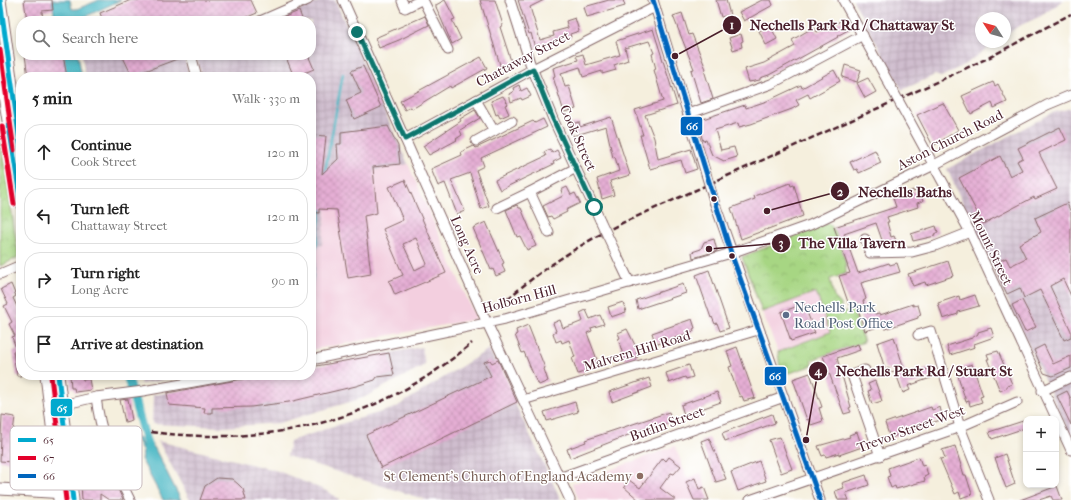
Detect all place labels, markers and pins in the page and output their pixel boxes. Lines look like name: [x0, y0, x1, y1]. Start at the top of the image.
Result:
callout: Nechells Park Rd / Chattaway St: [722, 12, 963, 39]
callout: Nechells Baths: [830, 178, 960, 205]
unlabelled marker: [709, 194, 719, 204]
callout: The Villa Tavern: [771, 229, 914, 256]
unlabelled marker: [727, 251, 737, 261]
place label: Nechells Park Road Post Office: [794, 299, 893, 332]
marker: Nechells Park Road Post Office: [781, 310, 791, 320]
callout: Nechells Park Rd / Stuart St: [808, 357, 1020, 384]
place label: St Clement's Church of England Academy: [383, 468, 633, 485]
marker: St Clement's Church of England Academy: [635, 471, 645, 481]

